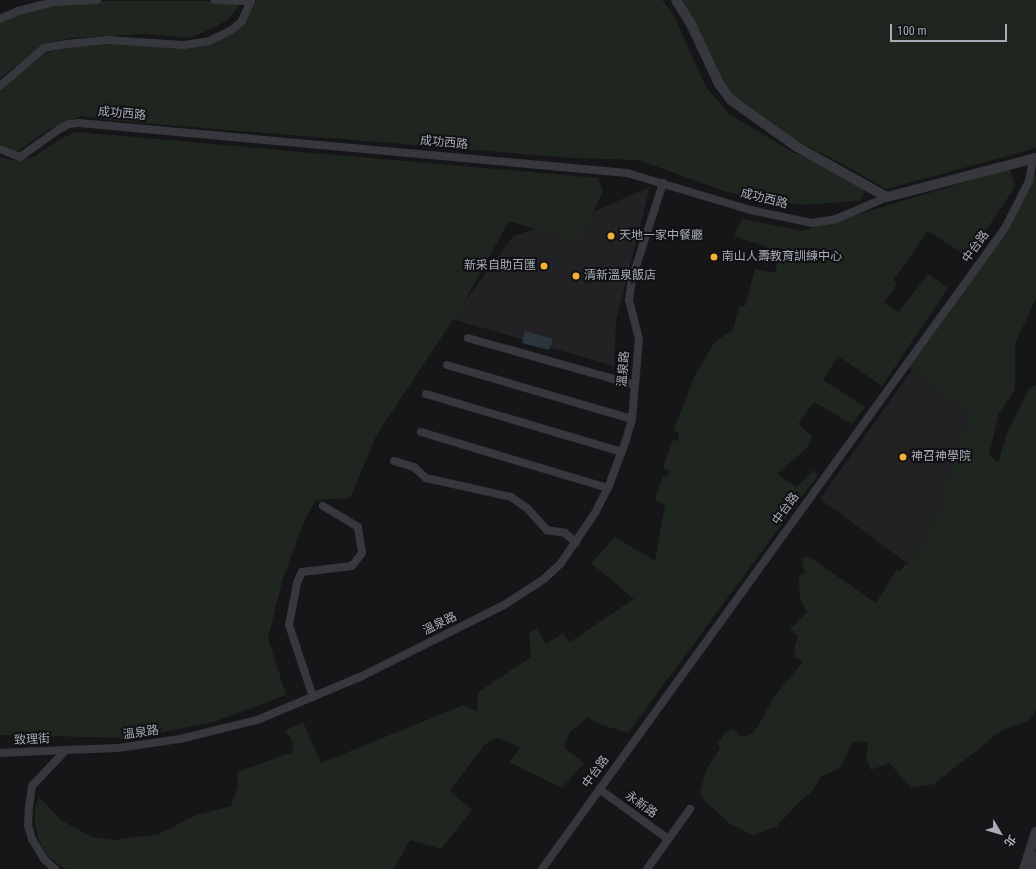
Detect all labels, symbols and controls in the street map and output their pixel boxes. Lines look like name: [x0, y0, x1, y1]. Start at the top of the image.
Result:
scale bar: [892, 16, 1009, 42]
text: 100 m: [897, 24, 927, 38]
street label: 成功西路: [97, 105, 147, 123]
street label: 成功西路: [419, 134, 469, 152]
street label: 成功西路: [739, 186, 789, 212]
street label: 中台路: [960, 228, 992, 266]
place label: 天地一家中餐廳: [619, 229, 703, 243]
marker: 天地一家中餐廳: [606, 231, 616, 241]
place label: 南山人壽教育訓練中心: [722, 250, 842, 264]
marker: 南山人壽教育訓練中心: [709, 252, 719, 262]
place label: 新采自助百匯: [464, 259, 536, 273]
marker: 新采自助百匯: [539, 261, 549, 271]
place label: 清新溫泉飯店: [584, 269, 656, 283]
marker: 清新溫泉飯店: [571, 271, 581, 281]
street label: 溫泉路: [615, 350, 633, 388]
place label: 神召神學院: [911, 450, 971, 464]
marker: 神召神學院: [898, 452, 908, 462]
street label: 中台路: [770, 490, 802, 528]
street label: 溫泉路: [421, 610, 459, 638]
street label: 溫泉路: [122, 723, 160, 743]
street label: 致理街: [14, 732, 50, 748]
street label: 中台路: [580, 753, 612, 791]
street label: 永新路: [622, 789, 660, 821]
north arrow: [980, 813, 1020, 853]
text: 北: [1001, 832, 1018, 849]

